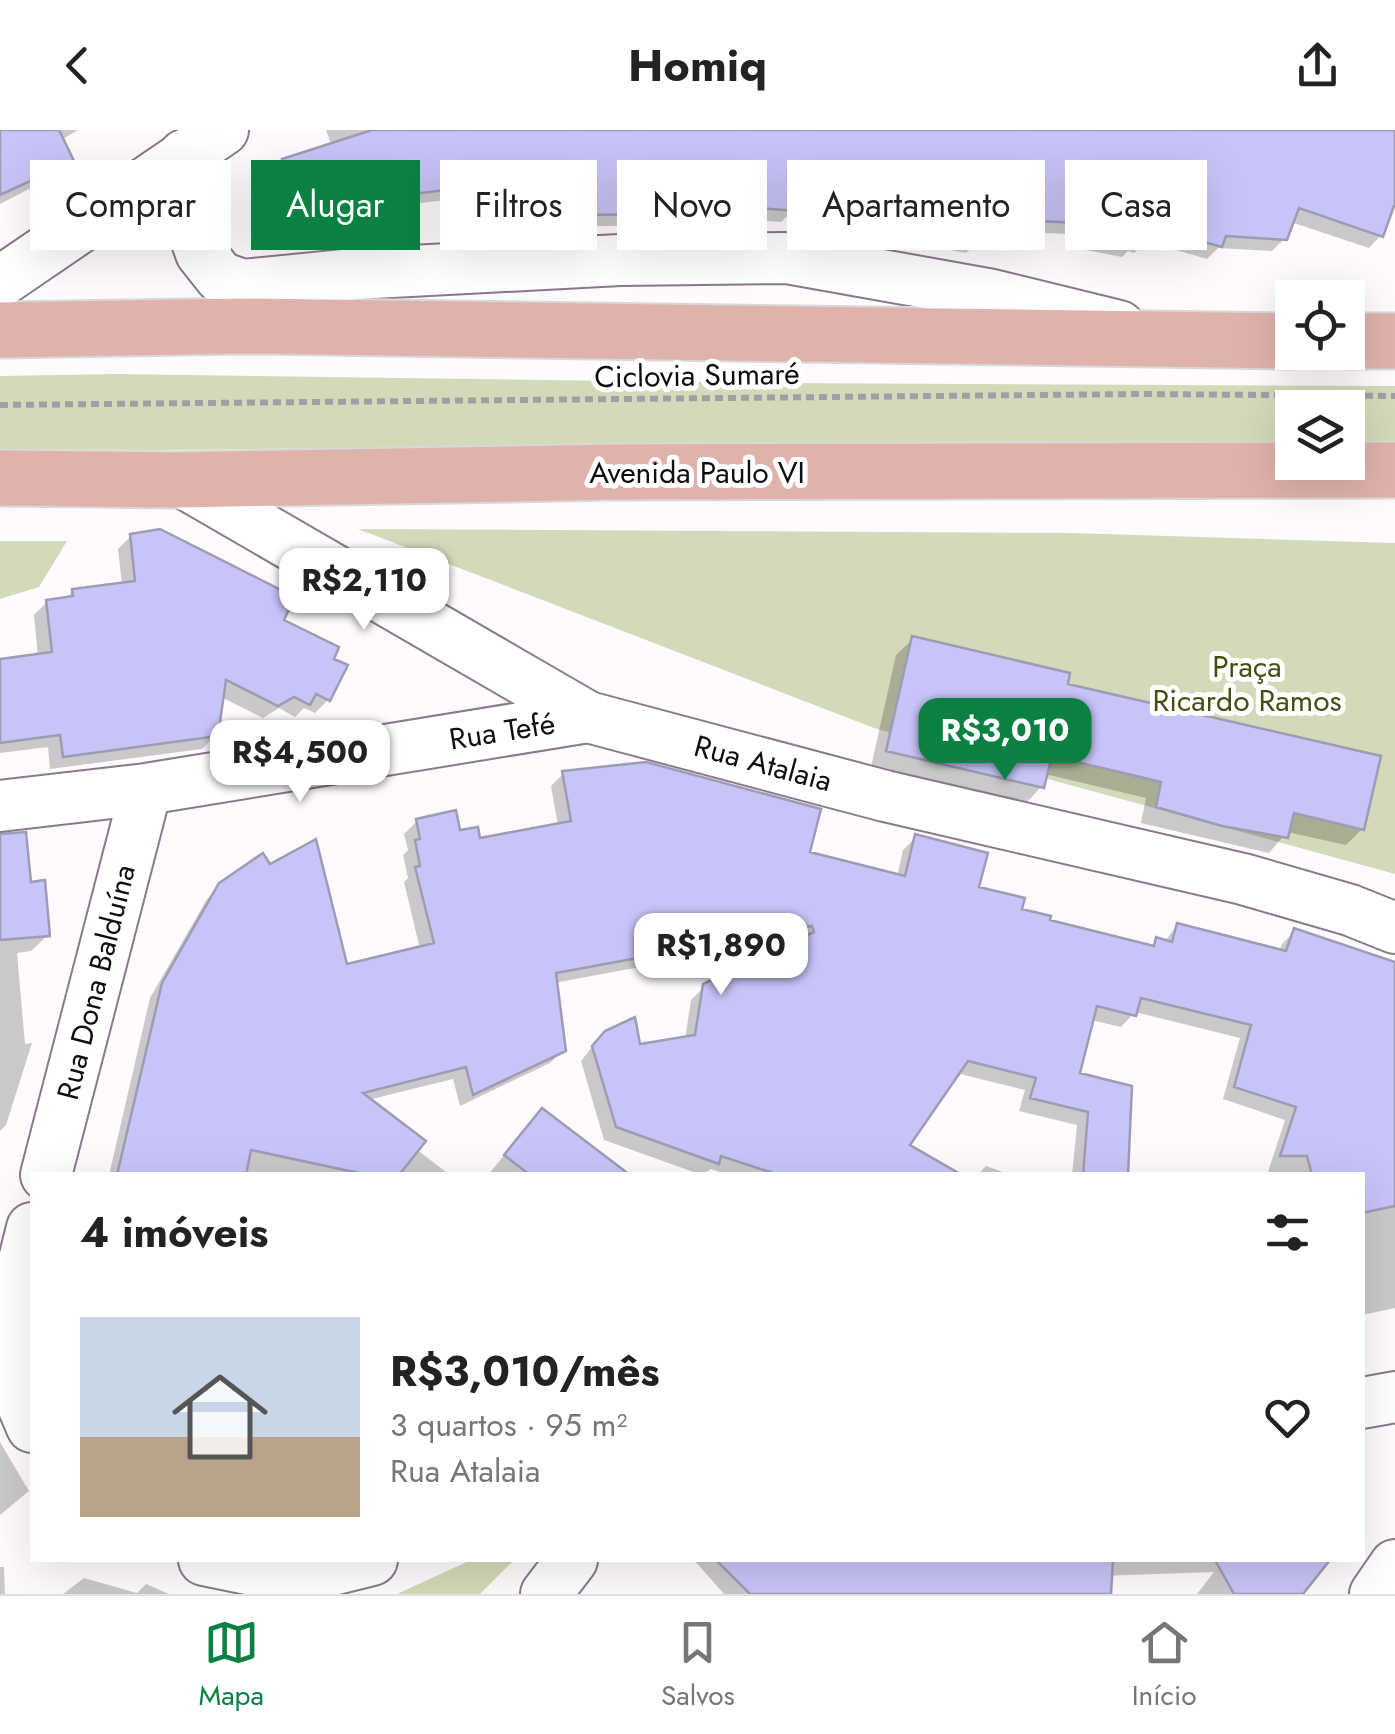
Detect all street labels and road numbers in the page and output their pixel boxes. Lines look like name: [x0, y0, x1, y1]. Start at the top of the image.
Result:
street label: Ciclovia Sumaré: [594, 352, 800, 398]
street label: Avenida Paulo VI: [589, 451, 805, 494]
street label: Rua Tefé: [446, 701, 558, 761]
street label: Rua Atalaia: [689, 724, 837, 802]
street label: Rua Dona Balduína: [46, 860, 146, 1104]

